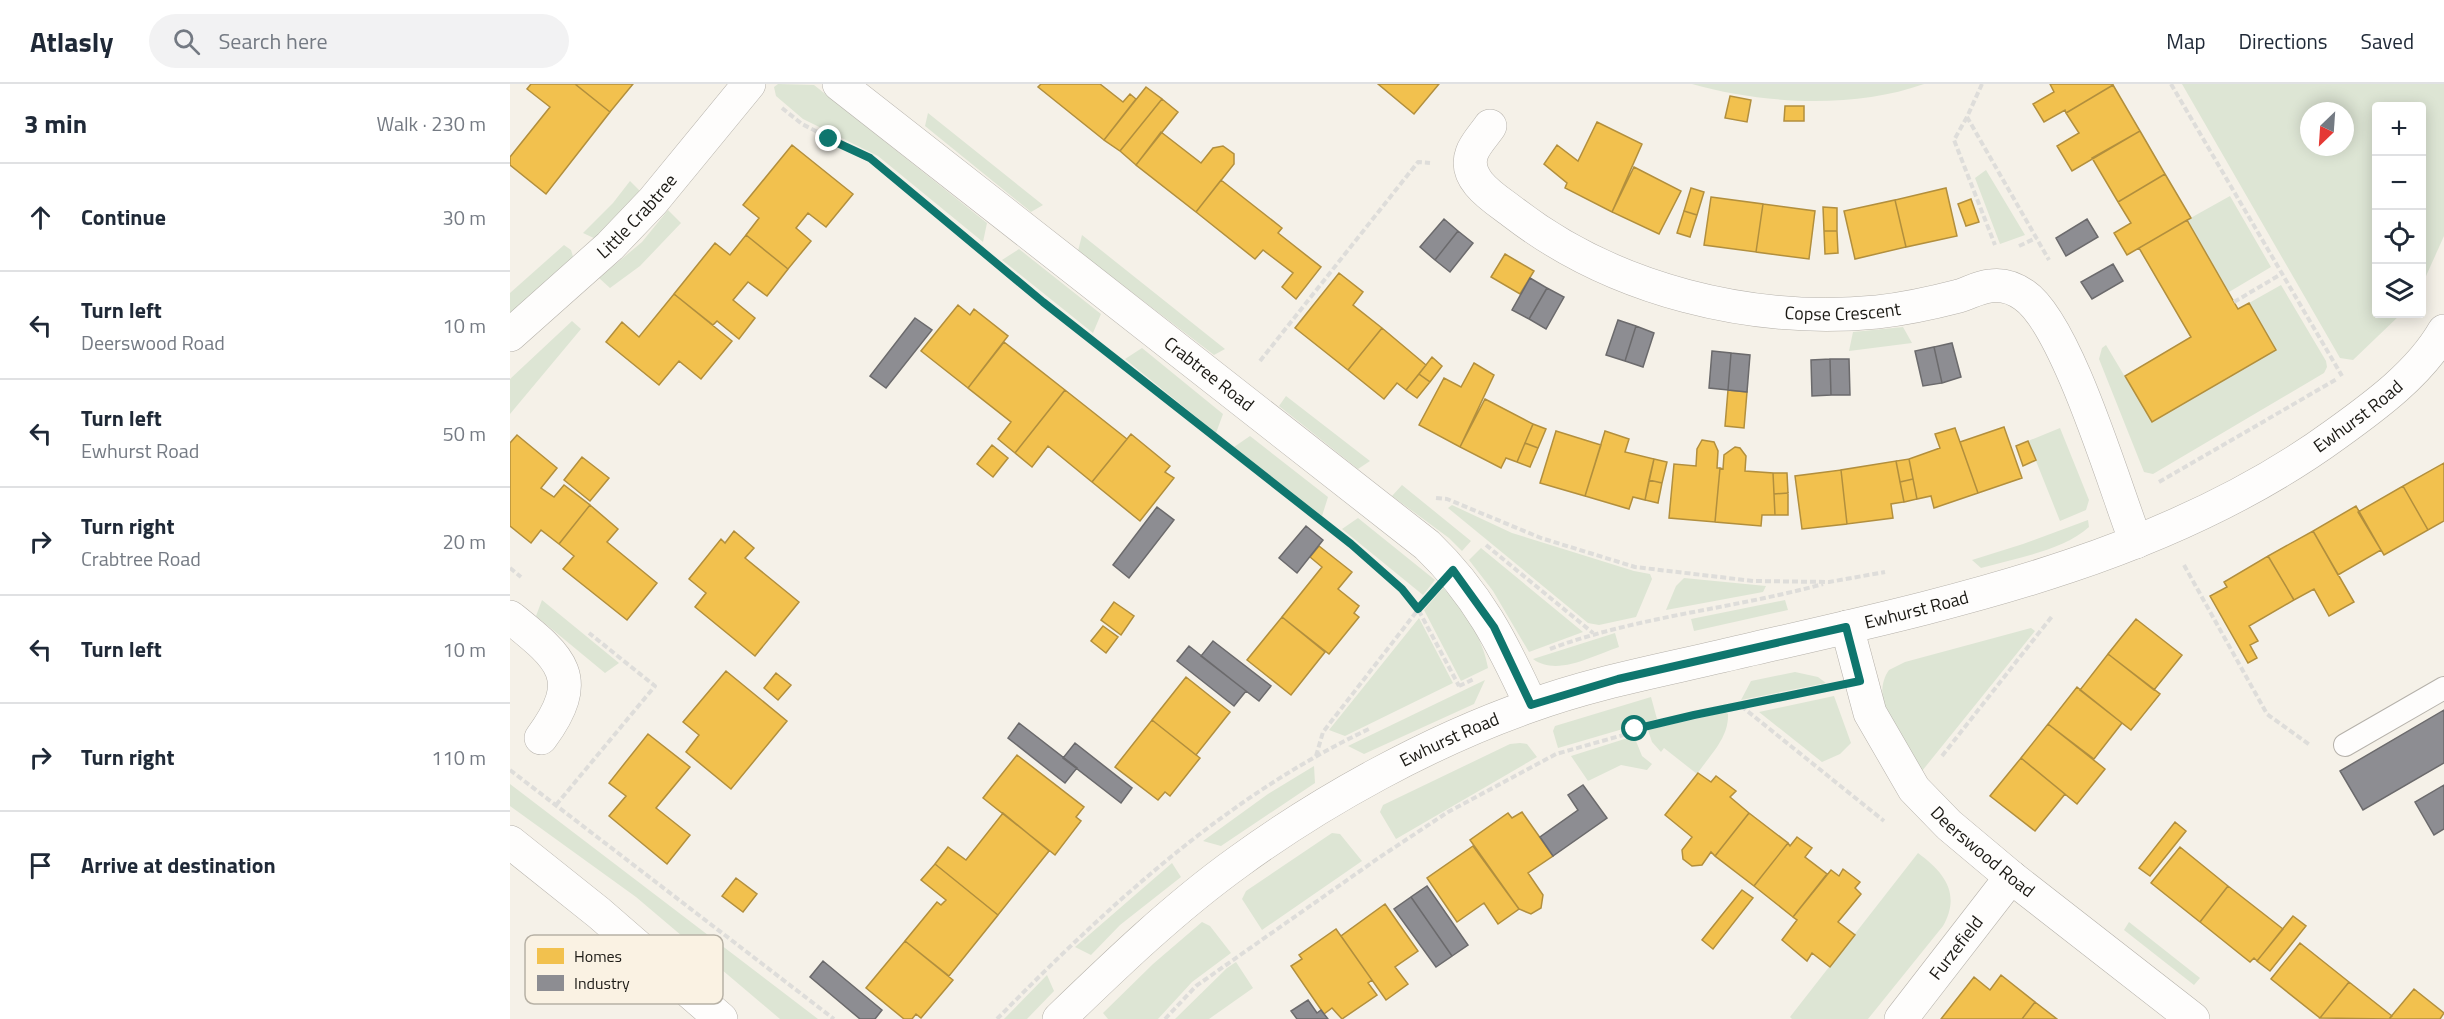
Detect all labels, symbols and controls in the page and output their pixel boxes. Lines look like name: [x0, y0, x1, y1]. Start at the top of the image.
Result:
search box: [149, 14, 569, 68]
text: Atlasly: [30, 20, 113, 63]
text: Search here: [218, 24, 328, 58]
icon: search: [170, 25, 203, 58]
text: Map: [2166, 25, 2206, 57]
text: Directions: [2239, 25, 2328, 57]
text: Saved: [2361, 25, 2414, 57]
north arrow: [2300, 102, 2354, 156]
map controls: [2372, 102, 2426, 318]
button: +: [2372, 102, 2426, 156]
text: 3 min: [24, 104, 87, 143]
text: Walk · 230 m: [377, 108, 486, 139]
route end: [815, 125, 841, 151]
button: −: [2372, 156, 2426, 210]
street label: Little Crabtree: [591, 168, 683, 265]
text: Continue: [81, 200, 166, 234]
icon: ahead: [24, 201, 57, 234]
text: 30 m: [442, 202, 486, 233]
button: locate: [2372, 210, 2426, 264]
button: layers: [2372, 264, 2426, 318]
text: Turn left: [81, 293, 162, 327]
street label: Copse Crescent: [1784, 295, 1903, 327]
icon: left: [24, 309, 57, 342]
text: 10 m: [442, 310, 486, 341]
text: Deerswood Road: [81, 327, 225, 358]
street label: Crabtree Road: [1158, 330, 1260, 418]
street label: Ewhurst Road: [2308, 373, 2409, 459]
text: Turn left: [81, 401, 162, 435]
icon: left: [24, 417, 57, 450]
text: 50 m: [442, 418, 486, 449]
text: Ewhurst Road: [81, 435, 199, 466]
text: Turn right: [81, 509, 175, 543]
icon: right: [24, 525, 57, 558]
text: 20 m: [442, 526, 486, 557]
text: Crabtree Road: [81, 543, 201, 574]
street label: Ewhurst Road: [1862, 583, 1972, 636]
text: Turn left: [81, 632, 162, 666]
icon: left: [24, 633, 57, 666]
text: 10 m: [442, 634, 486, 665]
street label: Ewhurst Road: [1395, 705, 1503, 774]
route start: [1621, 715, 1647, 741]
text: Turn right: [81, 740, 175, 774]
icon: right: [24, 741, 57, 774]
text: 110 m: [431, 742, 486, 773]
street label: Deerswood Road: [1924, 800, 2041, 904]
text: Arrive at destination: [81, 848, 276, 882]
icon: arrive: [24, 849, 57, 882]
street label: Furzefield: [1922, 910, 1989, 985]
legend: [525, 935, 723, 1004]
text: Homes: [574, 944, 622, 968]
text: Industry: [574, 971, 630, 995]

